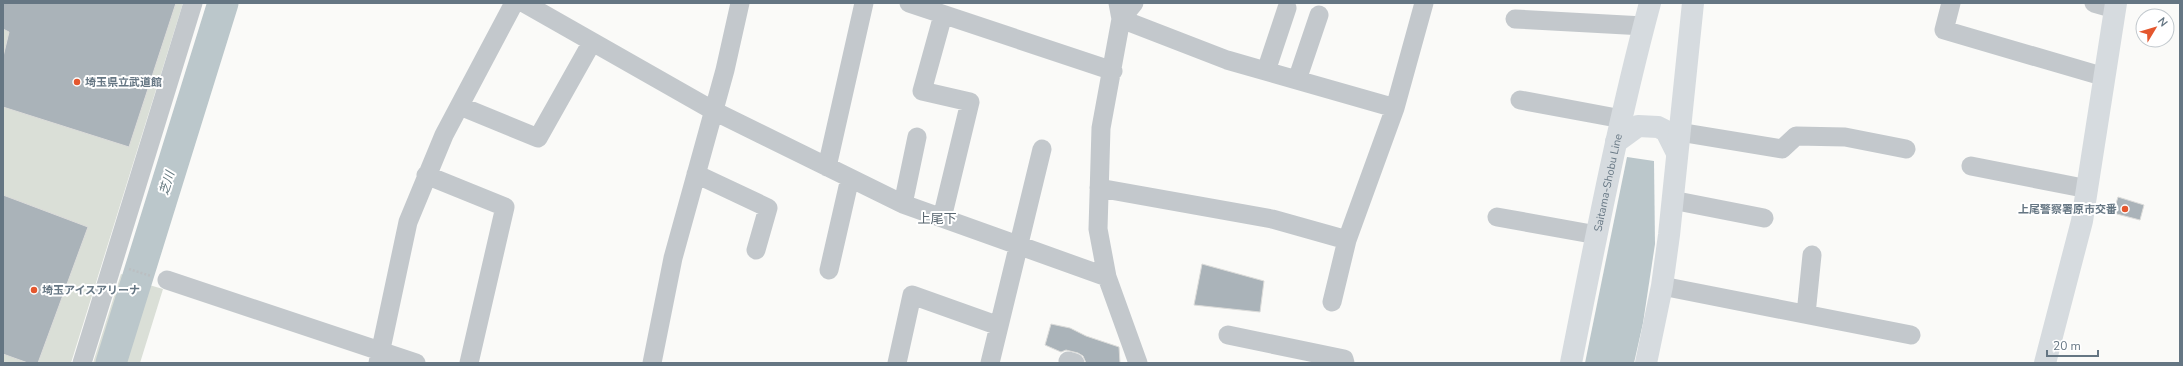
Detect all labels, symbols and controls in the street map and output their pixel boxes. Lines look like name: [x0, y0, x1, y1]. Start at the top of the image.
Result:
north arrow: [2135, 8, 2175, 48]
text: N: [2154, 14, 2171, 30]
place label: 埼玉県立武道館: [85, 75, 162, 90]
marker: 埼玉県立武道館: [72, 77, 82, 87]
street label: Saitama-Shobu Line: [1590, 132, 1626, 233]
water label: 芝川: [156, 167, 179, 197]
place label: 上尾警察署原市交番: [2018, 202, 2117, 217]
marker: 上尾警察署原市交番: [2120, 204, 2130, 214]
district label: 上尾下: [917, 210, 957, 228]
place label: 埼玉アイスアリーナ: [42, 283, 140, 298]
marker: 埼玉アイスアリーナ: [29, 285, 39, 295]
scale bar: [2047, 332, 2098, 358]
text: 20 m: [2053, 338, 2081, 354]

